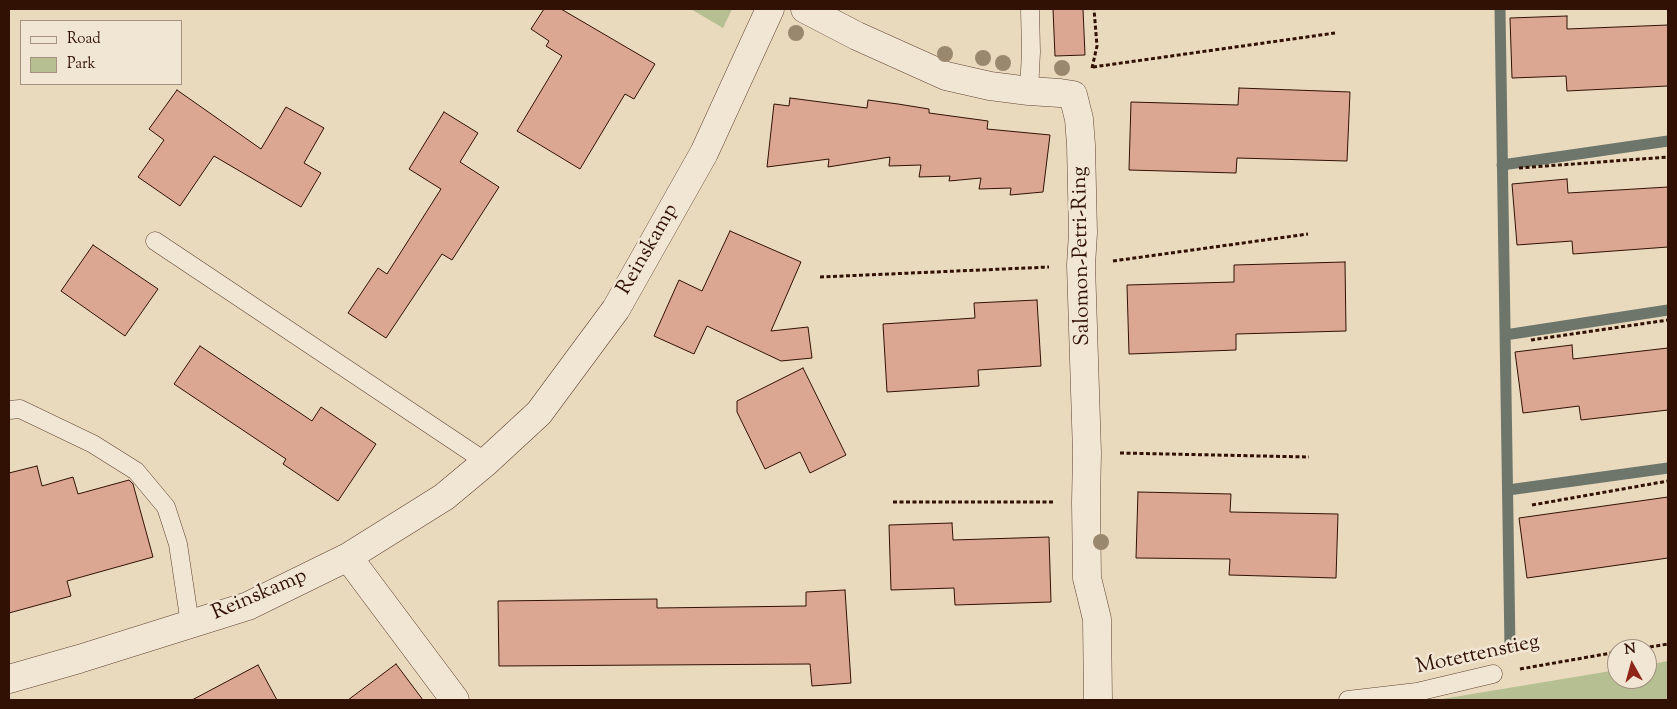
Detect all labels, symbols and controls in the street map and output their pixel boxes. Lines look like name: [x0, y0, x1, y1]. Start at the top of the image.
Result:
legend: [20, 20, 182, 85]
text: Road: [67, 29, 101, 50]
text: Park: [67, 54, 96, 75]
street label: Salomon-Petri-Ring: [1069, 166, 1097, 346]
street label: Reinskamp: [613, 200, 685, 300]
street label: Reinskamp: [209, 565, 311, 627]
street label: Motettenstieg: [1414, 631, 1542, 681]
north arrow: [1607, 639, 1657, 689]
text: N: [1624, 639, 1637, 661]

